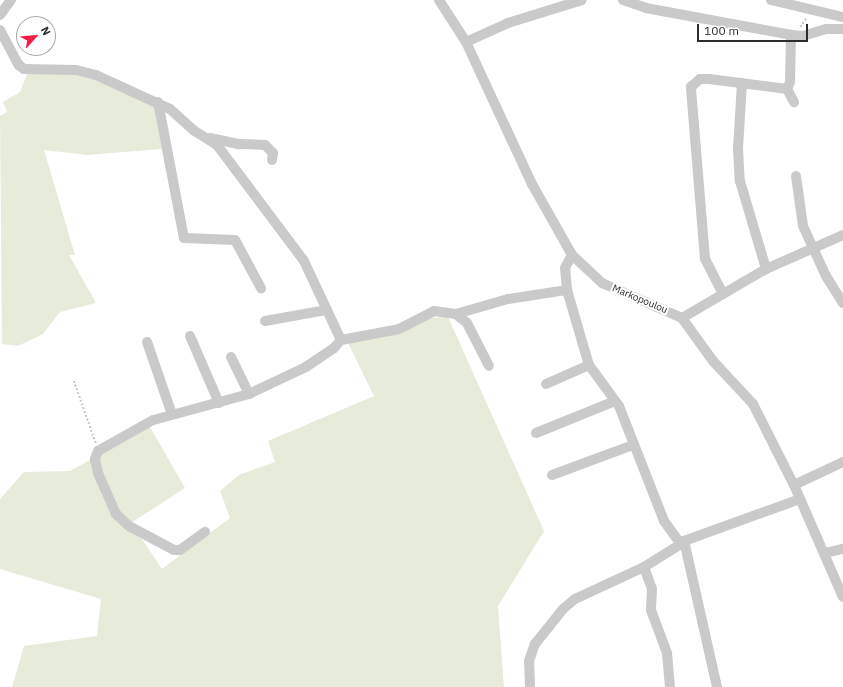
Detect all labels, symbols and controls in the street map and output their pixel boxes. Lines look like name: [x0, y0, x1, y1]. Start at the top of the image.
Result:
north arrow: [16, 16, 56, 56]
scale bar: [699, 16, 810, 42]
text: 100 m: [704, 23, 739, 38]
text: N: [38, 24, 54, 38]
street label: Markopoulou: [611, 282, 669, 316]

